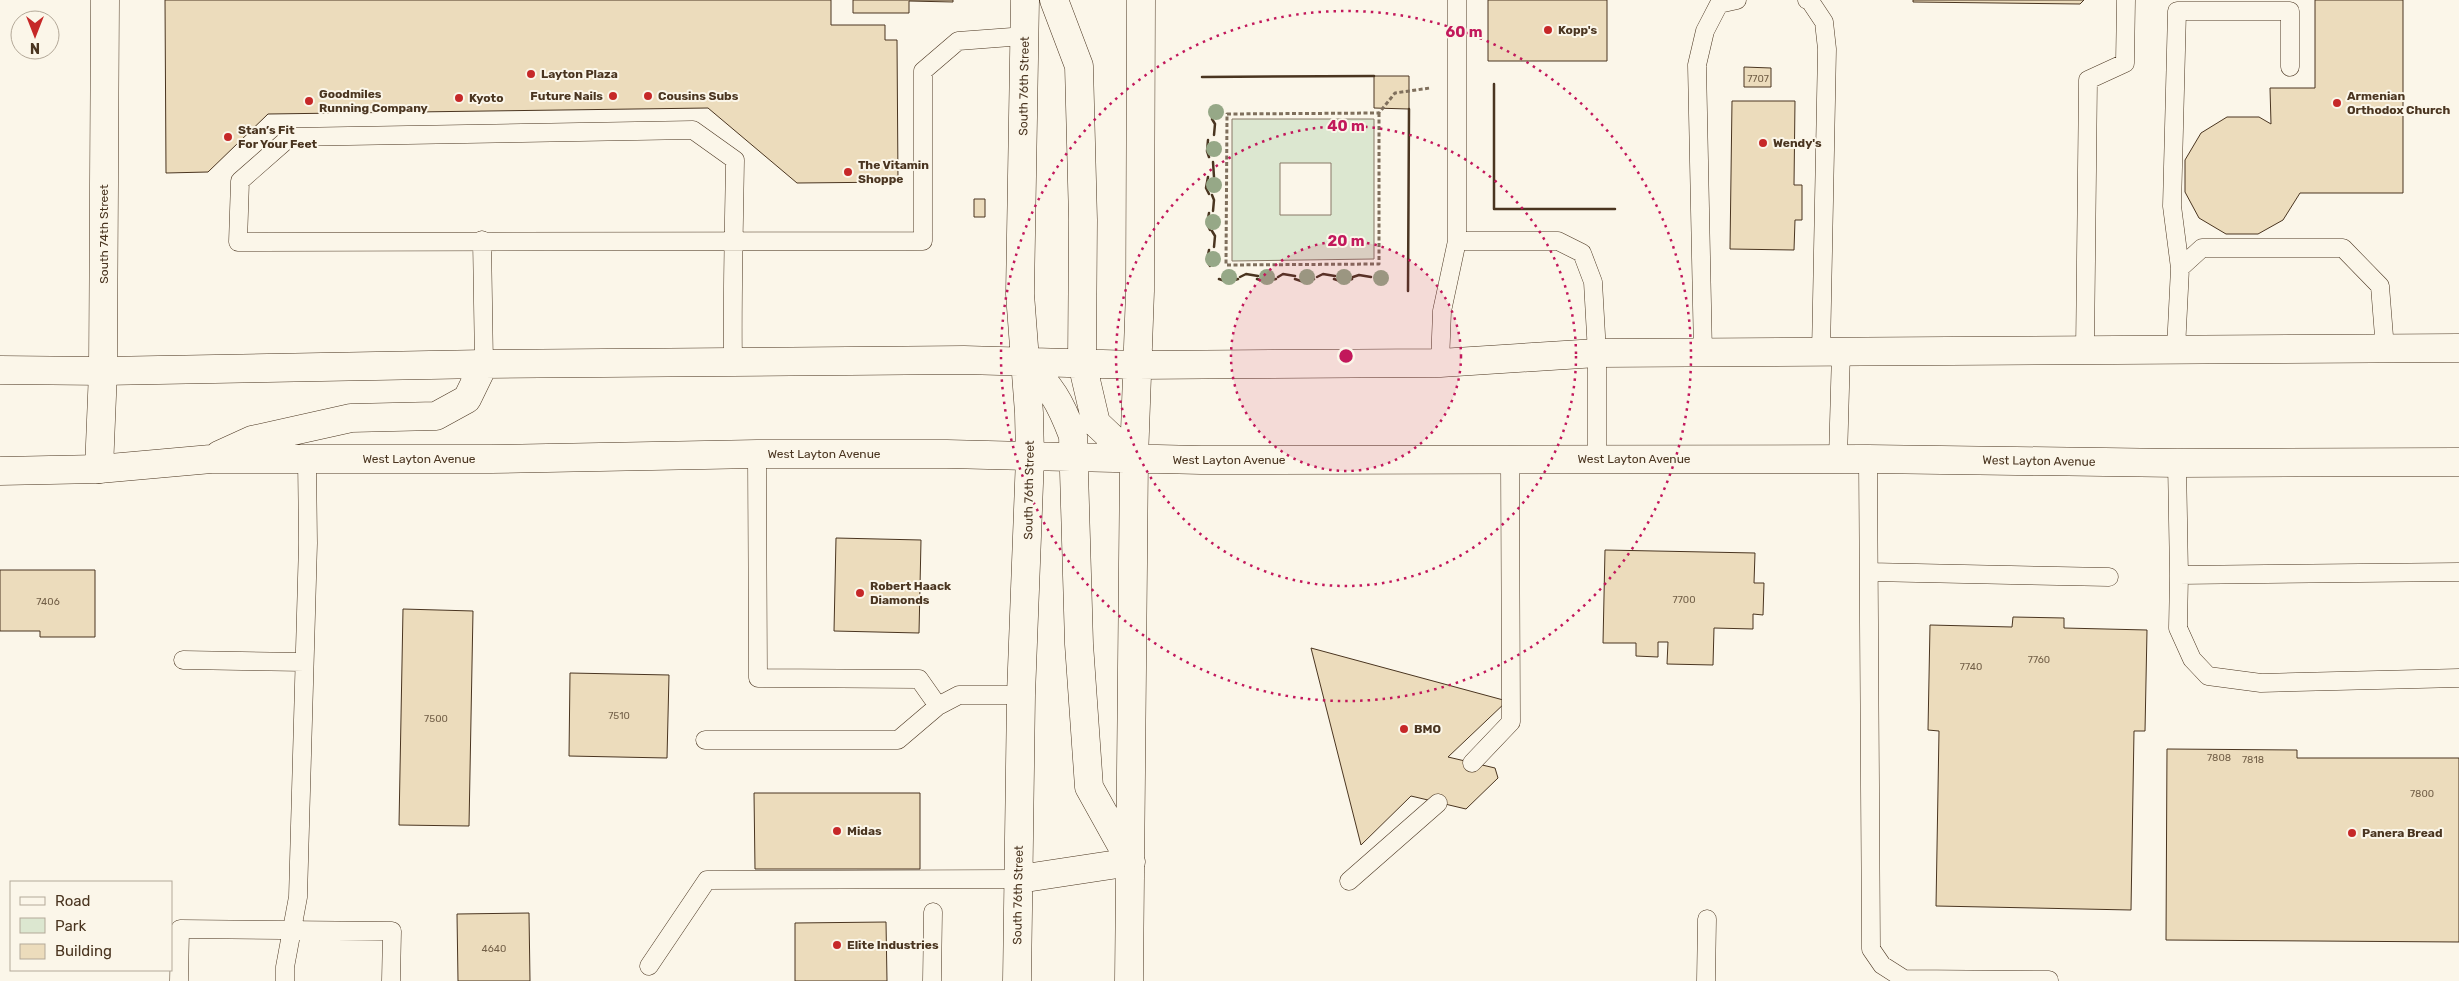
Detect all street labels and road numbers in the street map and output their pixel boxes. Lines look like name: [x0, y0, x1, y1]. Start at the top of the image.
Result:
street label: South 76th Street: [1016, 36, 1032, 136]
street label: South 74th Street: [97, 184, 111, 284]
street label: South 76th Street: [1021, 440, 1037, 540]
street label: West Layton Avenue: [767, 447, 881, 461]
street label: West Layton Avenue: [362, 452, 476, 466]
street label: West Layton Avenue: [1577, 452, 1691, 466]
street label: West Layton Avenue: [1172, 453, 1286, 467]
street label: West Layton Avenue: [1982, 453, 2096, 469]
street label: South 76th Street: [1010, 845, 1026, 945]

